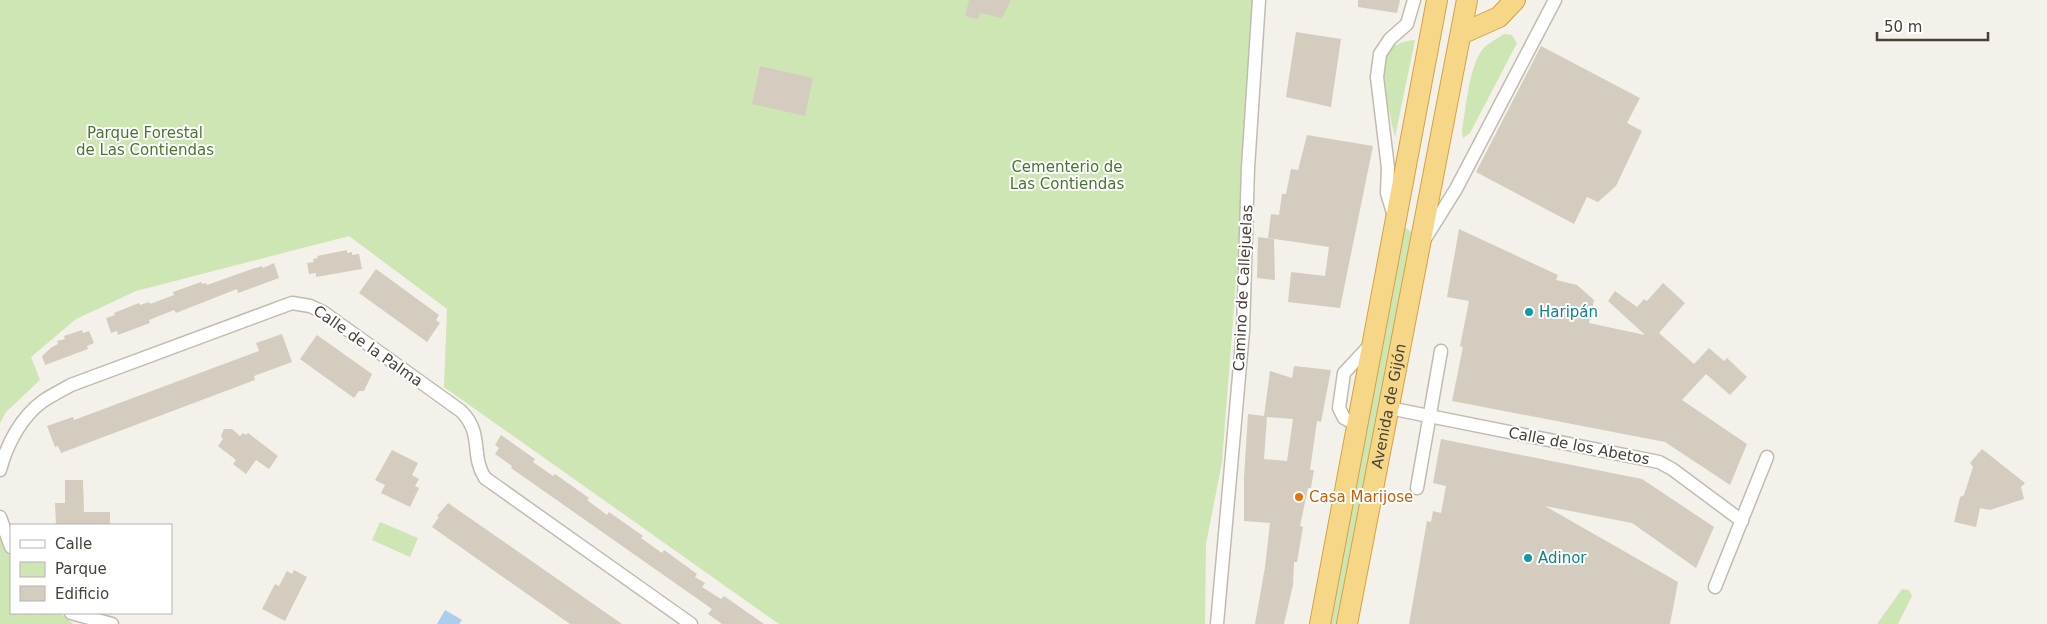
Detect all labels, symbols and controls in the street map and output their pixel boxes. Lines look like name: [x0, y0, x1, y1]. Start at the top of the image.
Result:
scale bar: [1877, 10, 1988, 42]
text: 50 m: [1884, 18, 1922, 36]
park label: Parque Forestal de Las Contiendas: [76, 124, 214, 159]
park label: Cementerio de Las Contiendas: [1010, 158, 1124, 193]
street label: Camino de Callejuelas: [1230, 204, 1256, 372]
street label: Calle de la Palma: [310, 302, 426, 390]
place label: Haripán: [1539, 303, 1598, 321]
marker: Haripán: [1523, 306, 1535, 318]
street label: Avenida de Gijón: [1368, 342, 1410, 470]
street label: Calle de los Abetos: [1507, 423, 1651, 469]
place label: Casa Marijose: [1309, 488, 1413, 506]
marker: Casa Marijose: [1293, 491, 1305, 503]
legend: [10, 524, 172, 614]
text: Calle: [55, 535, 92, 553]
place label: Adinor: [1538, 549, 1587, 567]
marker: Adinor: [1522, 552, 1534, 564]
text: Parque: [55, 560, 107, 578]
text: Edificio: [55, 585, 109, 603]

